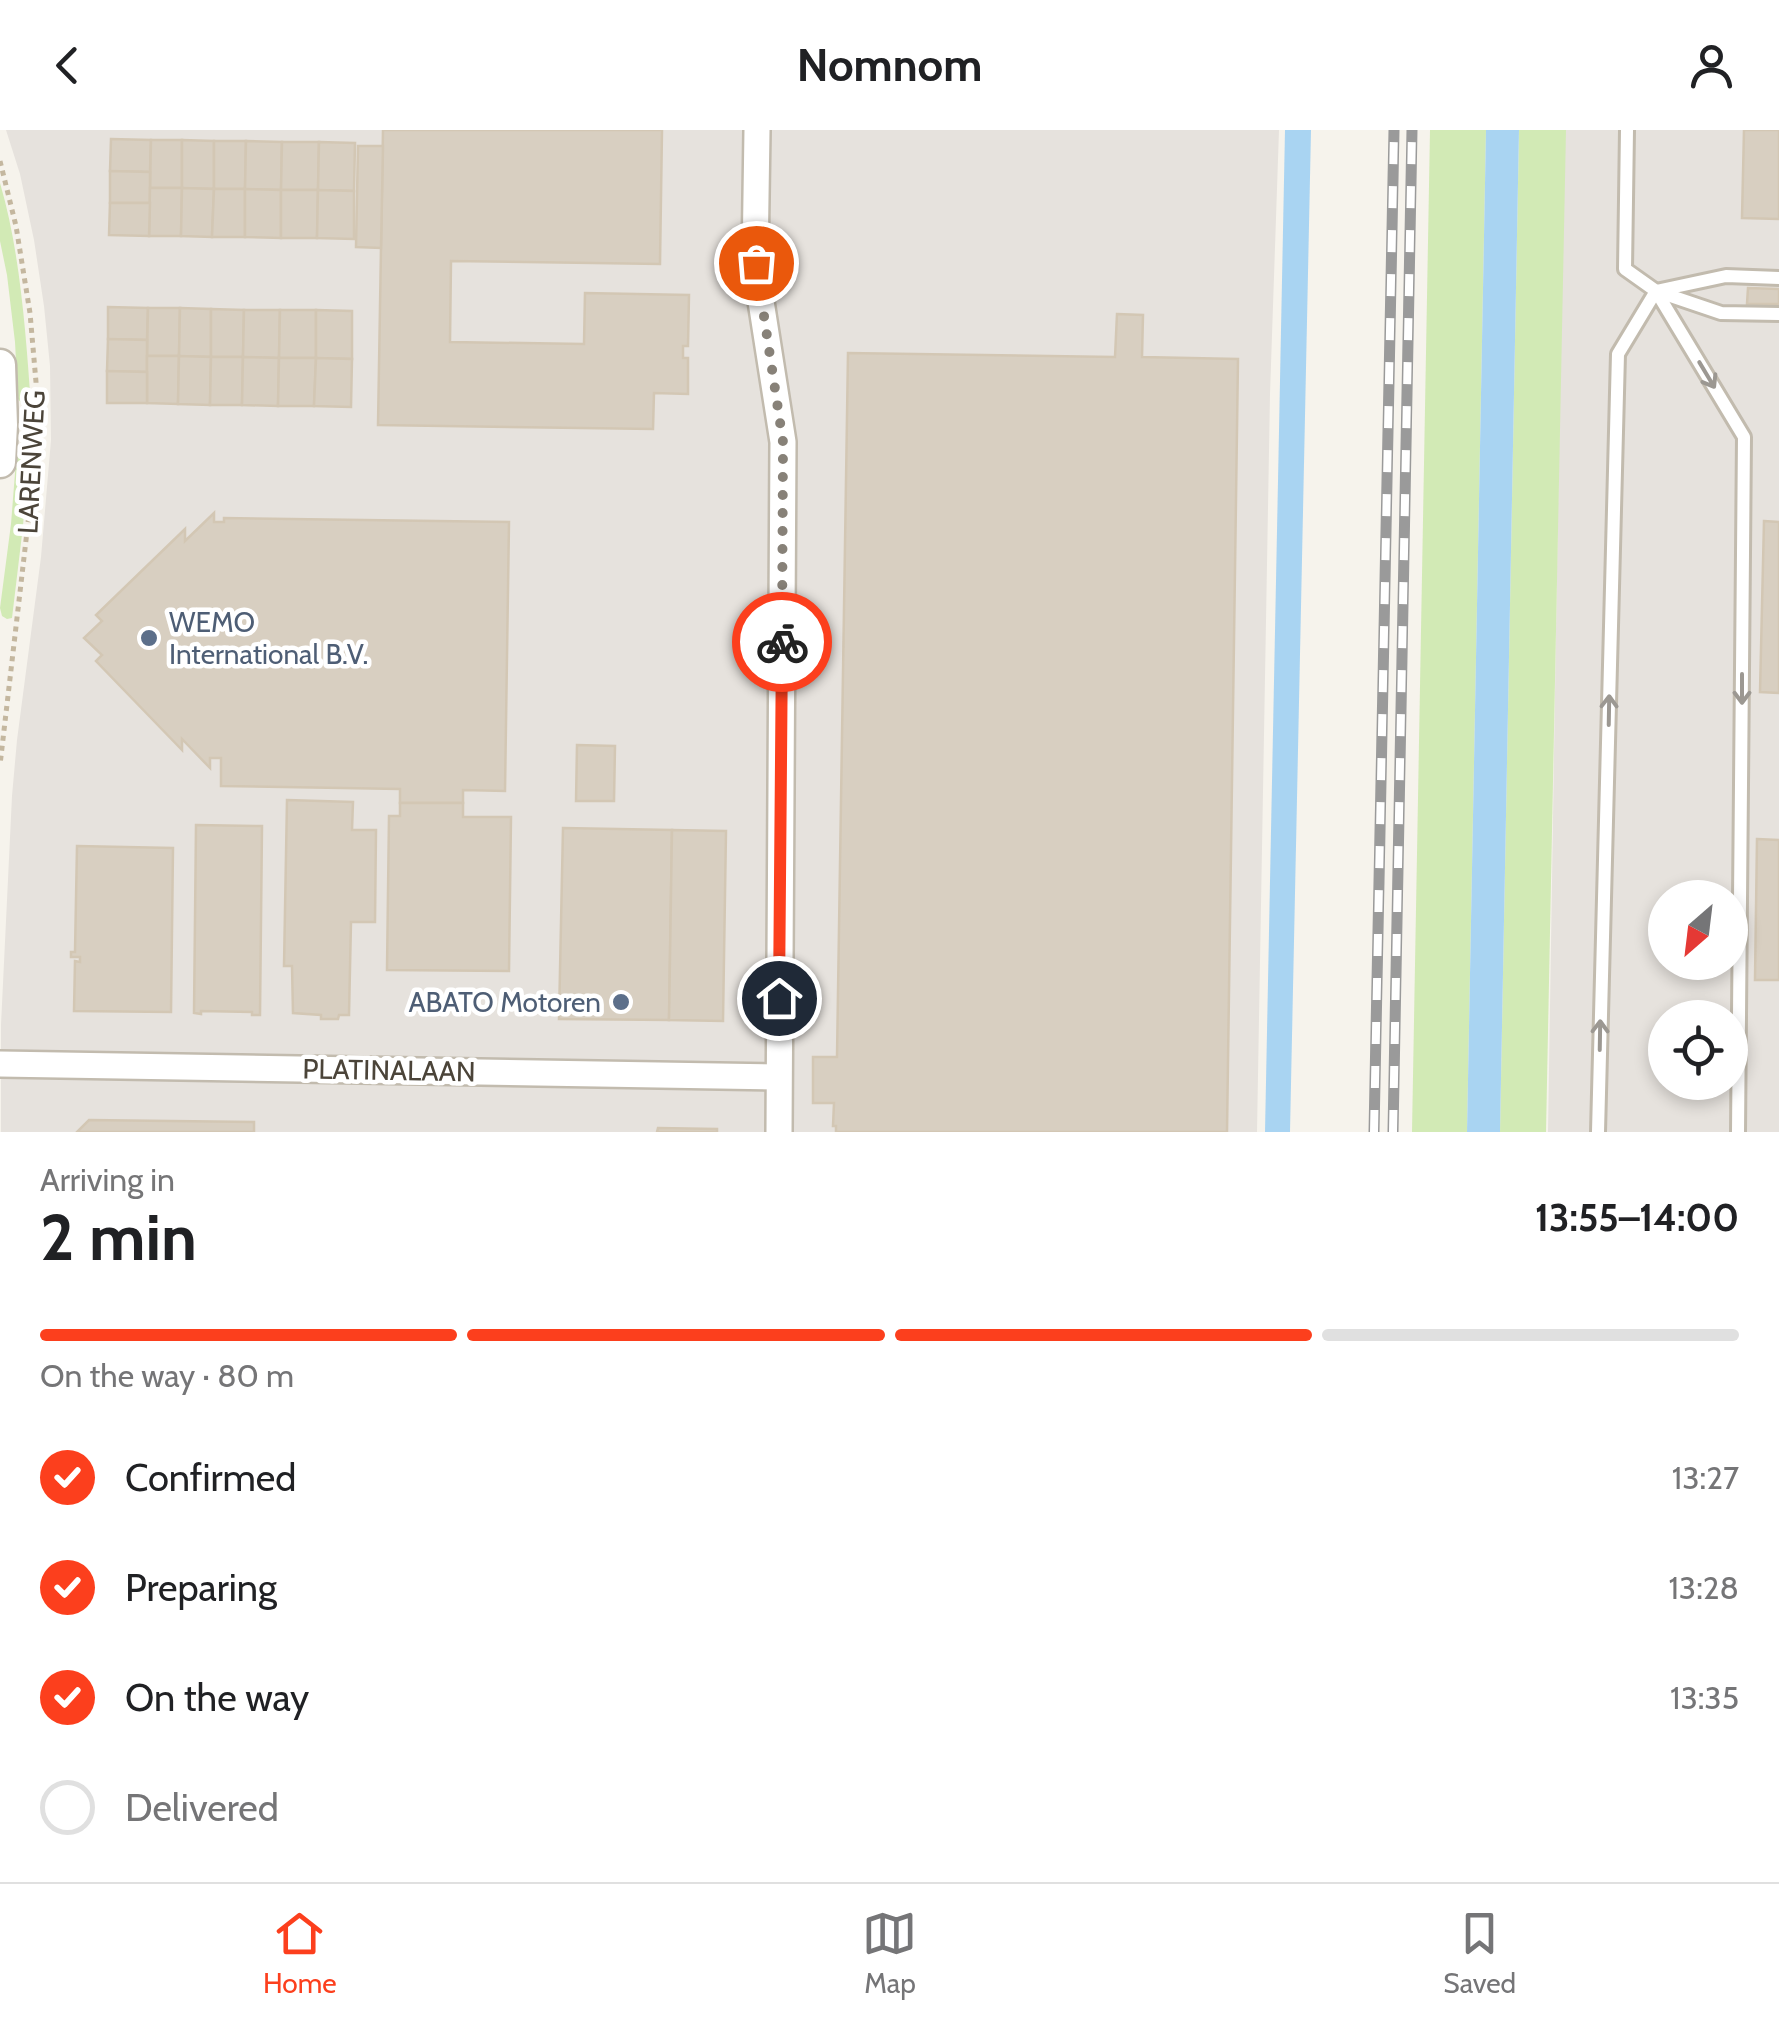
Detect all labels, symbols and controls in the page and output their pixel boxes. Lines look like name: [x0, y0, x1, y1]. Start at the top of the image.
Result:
icon: back: [40, 38, 95, 93]
text: Nomnom: [797, 38, 982, 92]
icon: person: [1684, 38, 1739, 93]
pin: [714, 221, 799, 306]
icon: bag: [729, 236, 784, 291]
one-way arrow: [1696, 360, 1717, 389]
street label: LARENWEG: [10, 389, 52, 535]
courier: [732, 592, 832, 692]
place label: WEMO International B.V.: [169, 605, 368, 671]
icon: bike: [755, 615, 810, 670]
marker: WEMO International B.V.: [138, 627, 160, 649]
one-way arrow: [1732, 672, 1752, 705]
one-way arrow: [1599, 694, 1618, 726]
north arrow: [1648, 880, 1748, 980]
map controls: [1648, 880, 1748, 1100]
pin: [737, 956, 822, 1041]
icon: home: [752, 971, 807, 1026]
place label: ABATO Motoren: [408, 985, 601, 1019]
marker: ABATO Motoren: [610, 991, 632, 1013]
button: locate: [1648, 1000, 1748, 1100]
one-way arrow: [1591, 1019, 1610, 1051]
street label: PLATINALAAN: [302, 1051, 476, 1089]
text: Arriving in: [40, 1160, 175, 1199]
text: 13:55–14:00: [1535, 1194, 1739, 1241]
text: 2 min: [40, 1197, 197, 1276]
text: On the way · 80 m: [40, 1356, 294, 1395]
icon: check: [40, 1450, 95, 1505]
text: Confirmed: [125, 1454, 296, 1501]
text: 13:27: [1672, 1458, 1739, 1497]
icon: check: [40, 1560, 95, 1615]
text: Preparing: [125, 1564, 277, 1611]
text: 13:28: [1668, 1568, 1739, 1607]
icon: check: [40, 1670, 95, 1725]
text: On the way: [125, 1674, 309, 1721]
text: 13:35: [1670, 1678, 1739, 1717]
text: Delivered: [125, 1784, 279, 1831]
tab: Home: [263, 1906, 337, 2000]
tab: Map: [862, 1906, 917, 2000]
tab: Saved: [1443, 1906, 1516, 2000]

